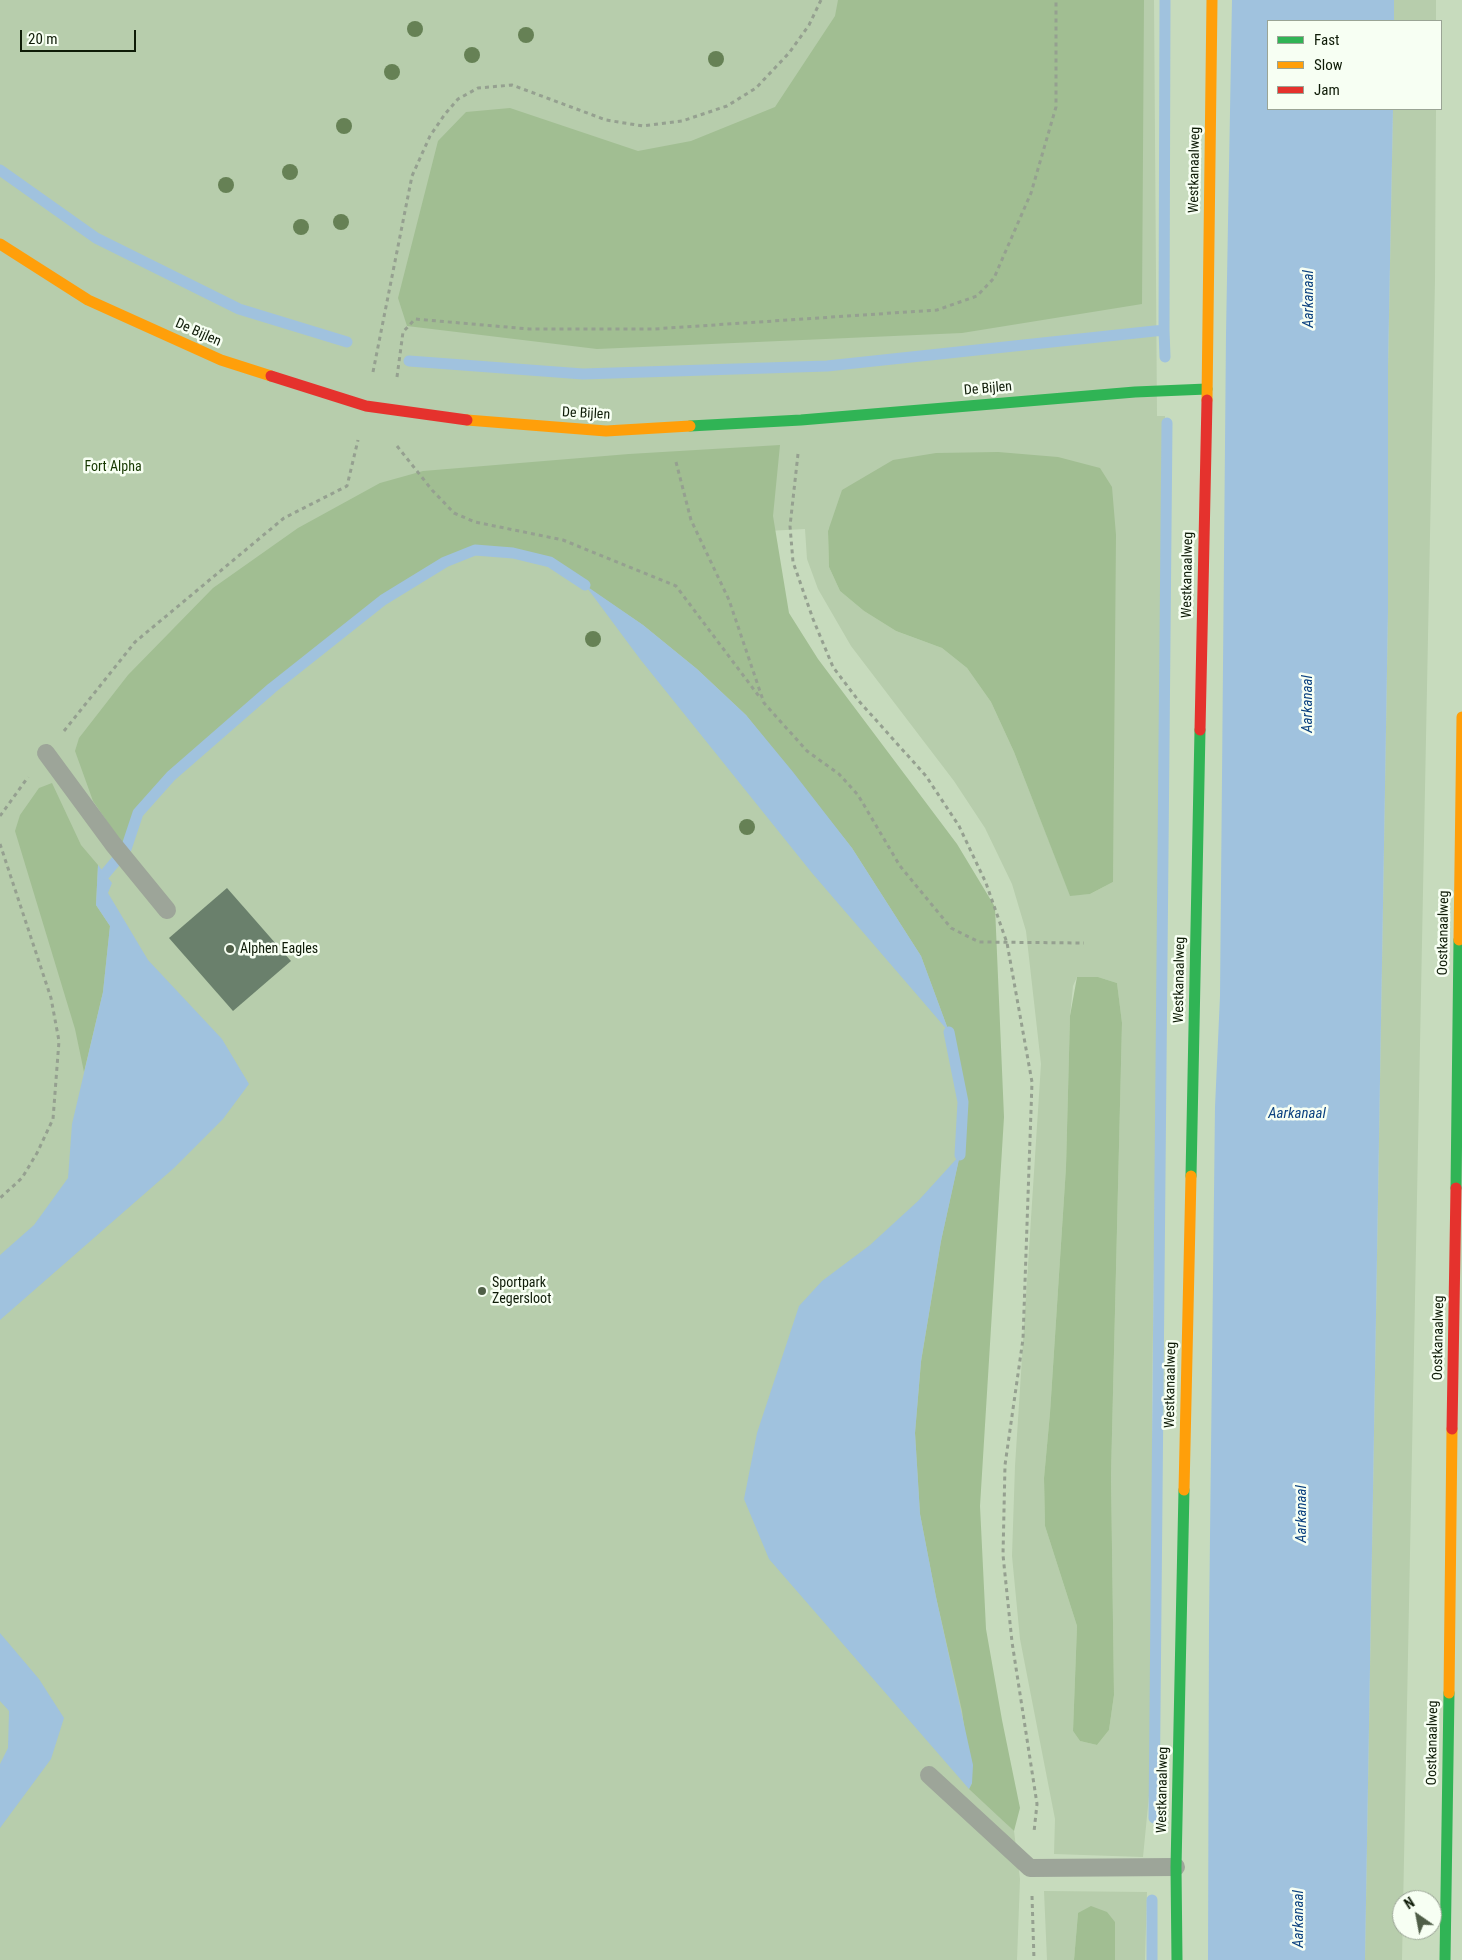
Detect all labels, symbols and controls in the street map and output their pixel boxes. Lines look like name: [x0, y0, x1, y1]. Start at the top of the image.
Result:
scale bar: [22, 20, 139, 52]
legend: [1267, 20, 1442, 110]
text: 20 m: [28, 30, 58, 48]
text: Fast: [1314, 31, 1339, 49]
text: Slow: [1314, 56, 1343, 74]
text: Jam: [1314, 81, 1340, 99]
street label: Westkanaalweg: [1186, 127, 1204, 213]
water label: Aarkanaal: [1300, 270, 1318, 328]
street label: De Bijlen: [173, 316, 223, 350]
street label: De Bijlen: [963, 379, 1013, 399]
street label: De Bijlen: [561, 404, 611, 424]
park label: Fort Alpha: [84, 459, 142, 475]
street label: Westkanaalweg: [1179, 532, 1197, 618]
water label: Aarkanaal: [1299, 675, 1317, 733]
street label: Oostkanaalweg: [1435, 890, 1453, 976]
street label: Westkanaalweg: [1171, 937, 1189, 1023]
place label: Alphen Eagles: [240, 941, 318, 957]
marker: Alphen Eagles: [224, 943, 236, 955]
water label: Aarkanaal: [1268, 1105, 1326, 1123]
place label: Sportpark Zegersloot: [492, 1275, 551, 1308]
marker: Sportpark Zegersloot: [476, 1285, 488, 1297]
street label: Oostkanaalweg: [1430, 1295, 1448, 1381]
street label: Westkanaalweg: [1162, 1342, 1180, 1428]
water label: Aarkanaal: [1293, 1485, 1311, 1543]
street label: Oostkanaalweg: [1424, 1700, 1442, 1786]
street label: Westkanaalweg: [1154, 1747, 1172, 1833]
water label: Aarkanaal: [1290, 1890, 1308, 1948]
north arrow: [1392, 1890, 1442, 1940]
text: N: [1401, 1894, 1417, 1912]

